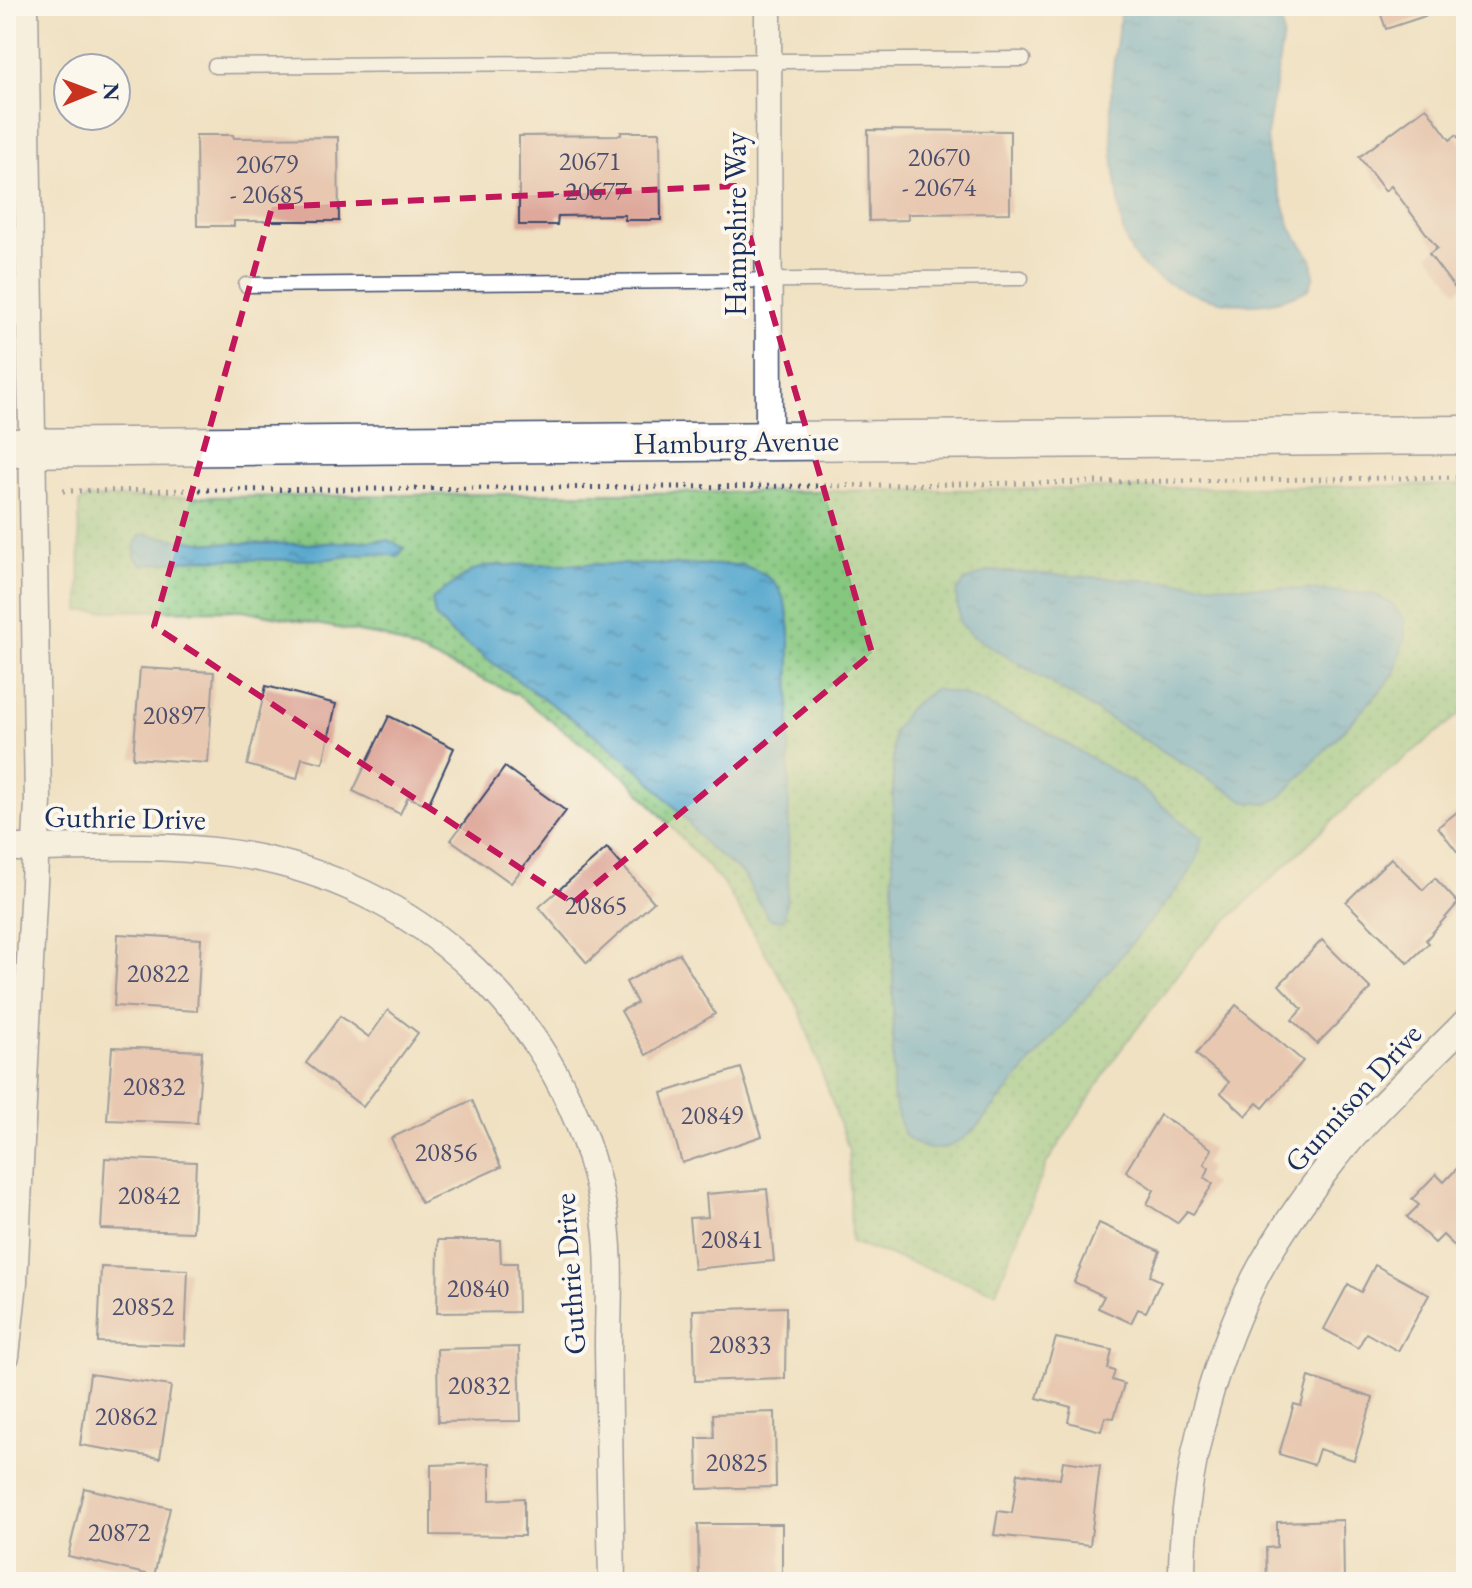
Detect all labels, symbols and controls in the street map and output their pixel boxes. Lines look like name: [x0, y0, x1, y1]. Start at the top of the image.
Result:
north arrow: [52, 52, 132, 132]
text: N: [97, 83, 126, 101]
street label: Hampshire Way: [716, 131, 755, 316]
house number: 20670 - 20674: [902, 140, 977, 204]
house number: 20671 - 20677: [553, 144, 628, 208]
house number: 20679 - 20685: [230, 147, 304, 211]
street label: Hamburg Avenue: [633, 420, 839, 463]
house number: 20897: [143, 698, 206, 732]
street label: Guthrie Drive: [44, 797, 206, 838]
house number: 20865: [565, 888, 627, 922]
house number: 20822: [127, 956, 190, 990]
street label: Gunnison Drive: [1276, 1015, 1430, 1180]
house number: 20832: [123, 1069, 186, 1103]
house number: 20849: [681, 1098, 744, 1132]
house number: 20856: [415, 1135, 477, 1169]
house number: 20842: [118, 1178, 181, 1212]
street label: Guthrie Drive: [544, 1192, 595, 1356]
house number: 20841: [701, 1222, 763, 1256]
house number: 20840: [447, 1271, 509, 1305]
house number: 20852: [112, 1289, 175, 1323]
house number: 20833: [709, 1327, 771, 1361]
house number: 20832: [448, 1368, 511, 1402]
house number: 20862: [95, 1399, 158, 1433]
house number: 20825: [706, 1445, 768, 1479]
house number: 20872: [88, 1515, 151, 1549]

